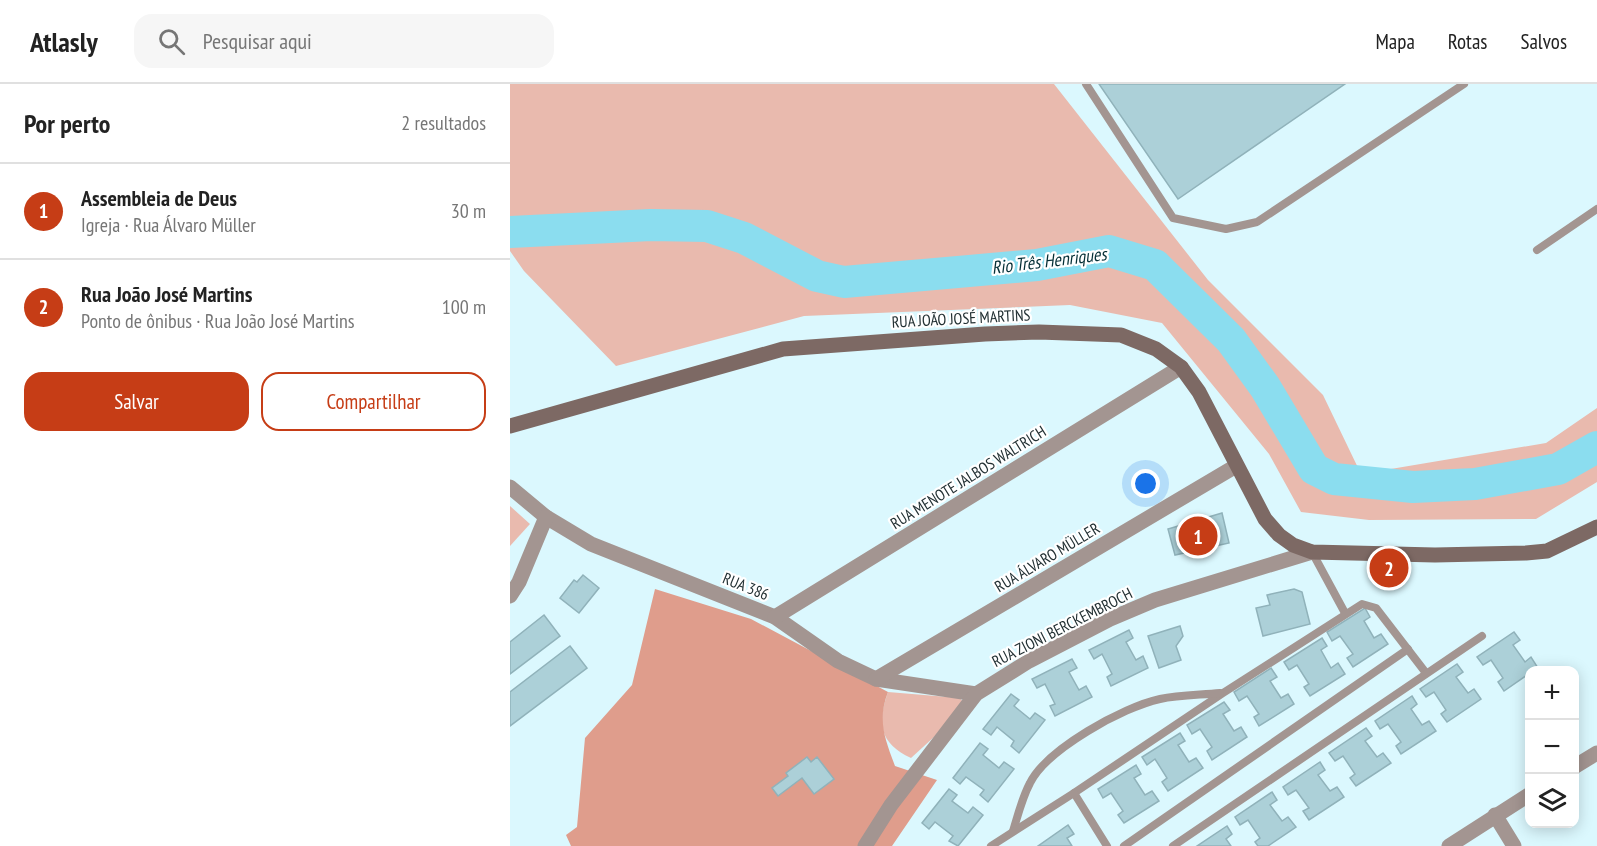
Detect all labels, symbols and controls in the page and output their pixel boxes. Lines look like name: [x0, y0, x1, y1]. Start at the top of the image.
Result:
search box: [134, 14, 554, 68]
text: Atlasly: [30, 23, 98, 60]
icon: search: [155, 25, 188, 58]
text: Pesquisar aqui: [203, 27, 312, 55]
text: Mapa: [1375, 28, 1415, 55]
text: Rotas: [1448, 28, 1487, 55]
text: Salvos: [1520, 28, 1567, 55]
text: Por perto: [24, 107, 110, 140]
text: 2 resultados: [401, 110, 486, 136]
text: Assembleia de Deus: [81, 184, 237, 212]
text: 1: [39, 198, 48, 224]
text: 30 m: [451, 198, 486, 224]
text: Igreja · Rua Álvaro Müller: [81, 212, 256, 238]
water label: Rio Três Henriques: [990, 242, 1109, 279]
text: Rua João José Martins: [81, 280, 252, 308]
text: 2: [39, 294, 48, 320]
text: 100 m: [442, 294, 486, 320]
street label: RUA JOÃO JOSÉ MARTINS: [891, 304, 1031, 332]
text: Ponto de ônibus · Rua João José Martins: [81, 308, 355, 334]
button: Salvar: [24, 372, 249, 431]
button: Compartilhar: [261, 372, 486, 431]
street label: RUA MENOTE JALBOS WALTRICH: [887, 421, 1049, 533]
your location: [1131, 469, 1160, 498]
pin: 1: [1178, 514, 1218, 558]
street label: RUA ÁLVARO MÜLLER: [991, 518, 1103, 596]
pin: 2: [1370, 546, 1408, 590]
street label: RUA 386: [720, 568, 772, 604]
street label: RUA ZIONI BERCKEMBROCH: [988, 583, 1136, 671]
map controls: [1525, 666, 1579, 828]
button: +: [1525, 666, 1579, 720]
button: −: [1525, 720, 1579, 774]
button: layers: [1525, 774, 1579, 828]

